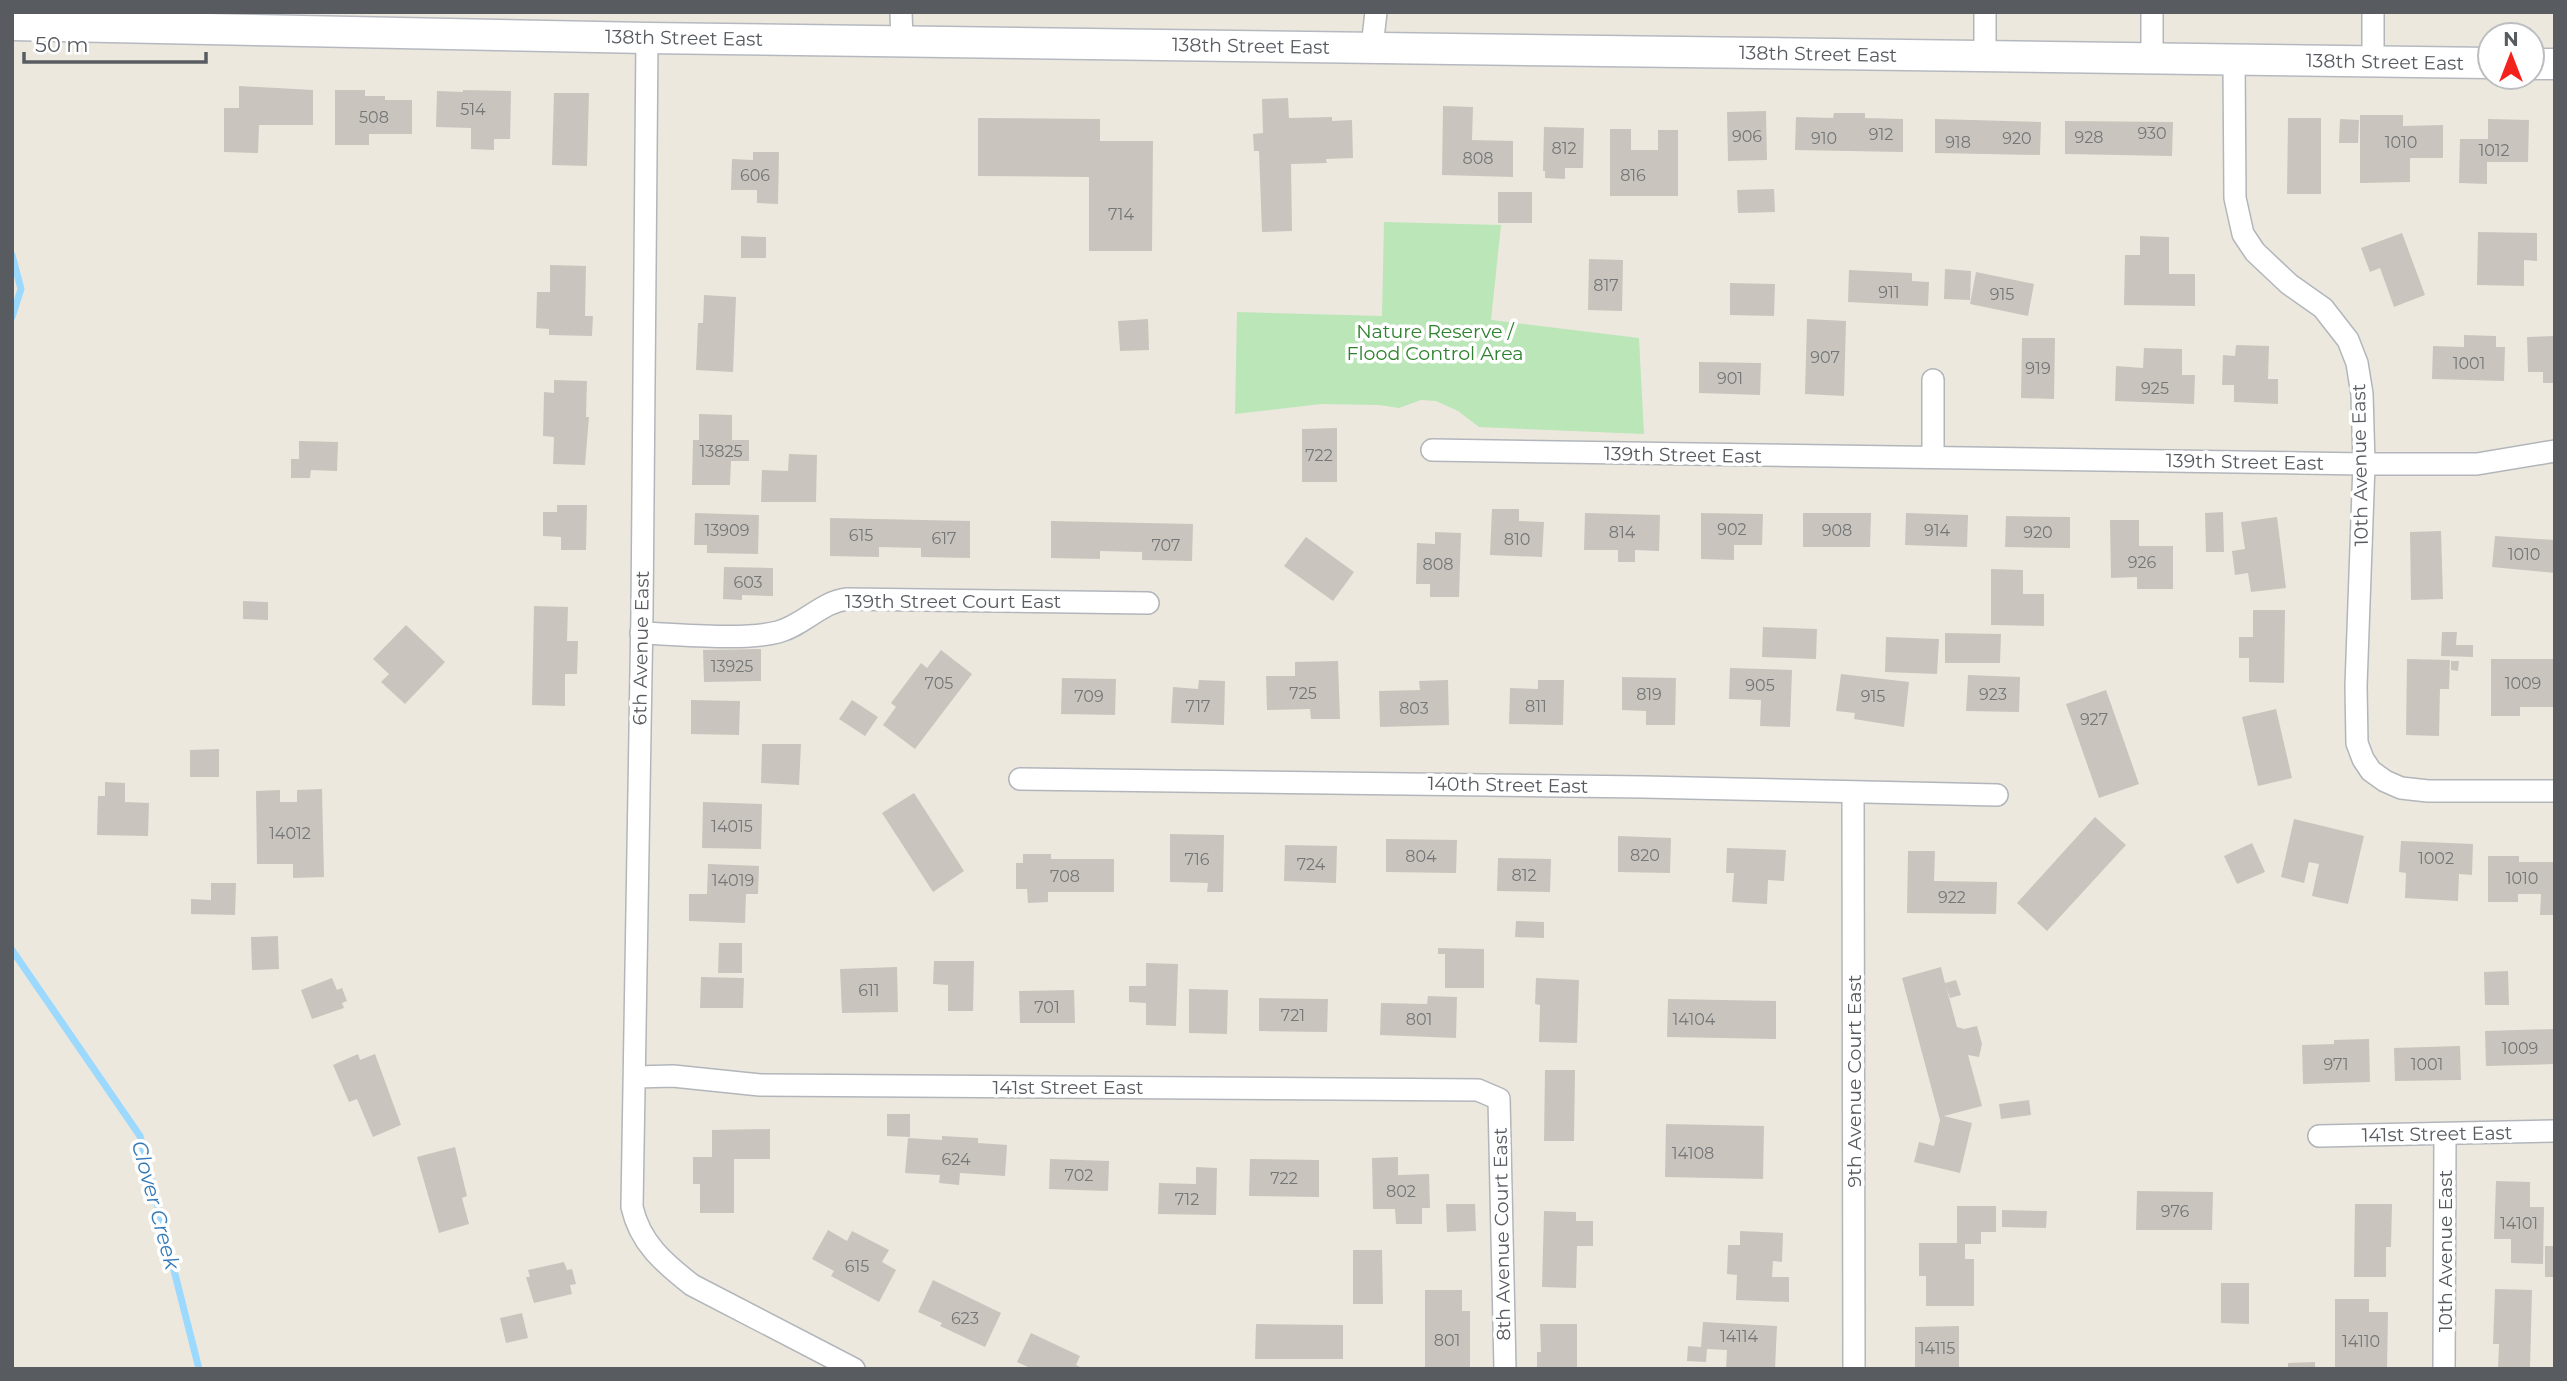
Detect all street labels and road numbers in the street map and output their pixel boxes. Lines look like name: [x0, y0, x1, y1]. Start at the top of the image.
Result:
street label: 138th Street East: [605, 25, 764, 51]
street label: 138th Street East: [1172, 33, 1331, 59]
street label: 138th Street East: [1739, 41, 1898, 67]
street label: 138th Street East: [2306, 49, 2465, 75]
street label: 10th Avenue East: [2347, 383, 2373, 546]
street label: 139th Street East: [1604, 442, 1762, 468]
street label: 139th Street East: [2166, 449, 2324, 475]
street label: 6th Avenue East: [628, 570, 654, 725]
street label: 139th Street Court East: [845, 590, 1061, 613]
street label: 140th Street East: [1427, 772, 1589, 798]
street label: 9th Avenue Court East: [1843, 974, 1866, 1188]
street label: 141st Street East: [993, 1076, 1144, 1099]
street label: 141st Street East: [2361, 1121, 2513, 1147]
street label: 8th Avenue Court East: [1489, 1127, 1515, 1341]
street label: 10th Avenue East: [2434, 1169, 2457, 1332]

